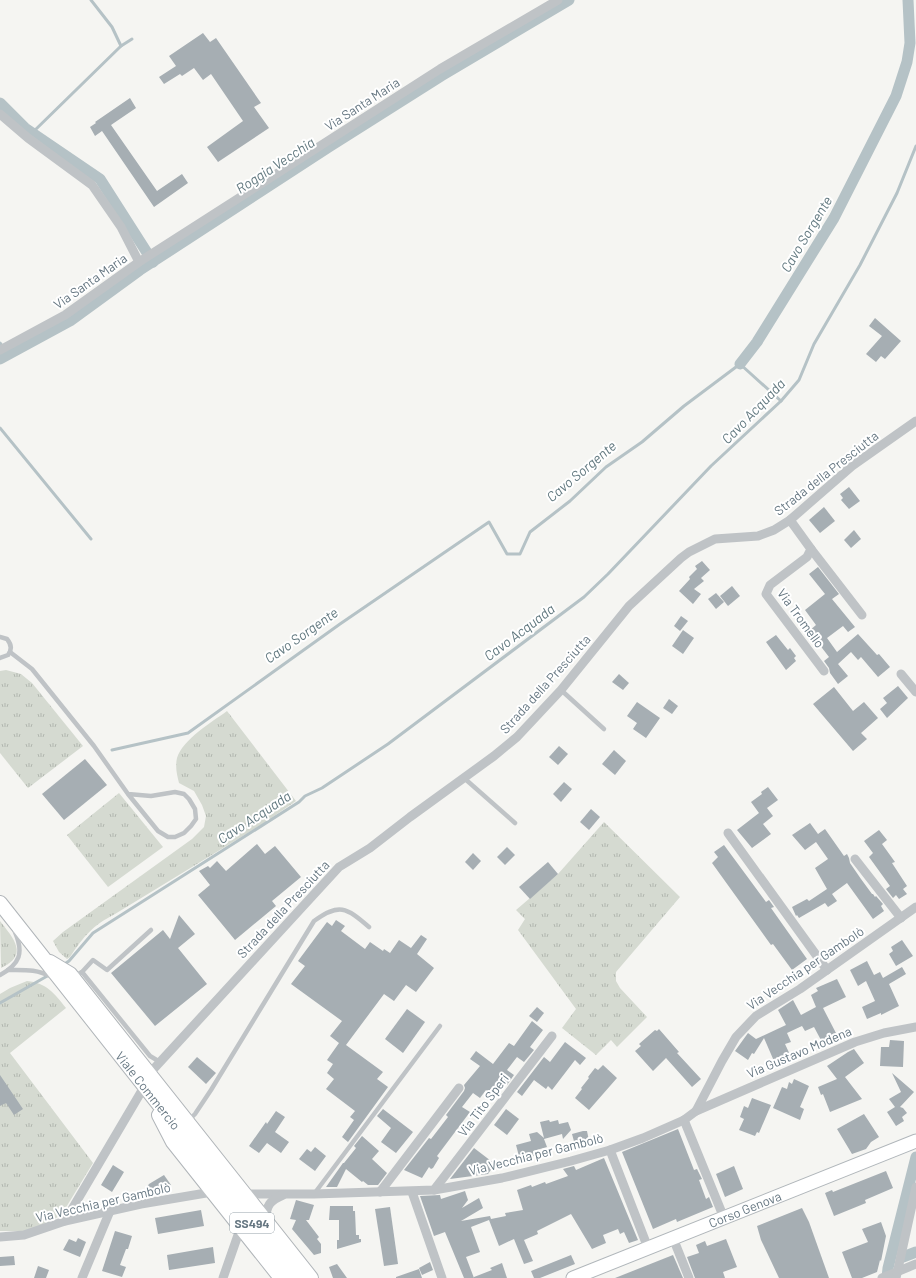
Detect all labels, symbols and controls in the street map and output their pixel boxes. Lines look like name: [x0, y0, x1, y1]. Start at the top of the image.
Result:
street label: Via Santa Maria: [322, 74, 402, 134]
water label: Roggia Vecchia: [232, 133, 318, 197]
water label: Cavo Sorgente: [777, 193, 835, 275]
street label: Via Santa Maria: [50, 250, 130, 312]
water label: Cavo Acquada: [718, 375, 788, 447]
street label: Strada della Presciutta: [771, 427, 881, 519]
water label: Cavo Sorgente: [543, 437, 619, 505]
street label: Via Tromello: [774, 585, 828, 651]
water label: Cavo Acquada: [480, 600, 558, 664]
water label: Cavo Sorgente: [261, 603, 341, 667]
street label: Strada della Presciutta: [496, 631, 594, 737]
water label: Cavo Acquada: [214, 787, 294, 847]
street label: Strada della Presciutta: [234, 857, 332, 961]
street label: Via Vecchia per Gambolò: [743, 923, 867, 1013]
street label: Via Gustavo Modena: [744, 1023, 854, 1081]
street label: Viale Commercio: [112, 1048, 184, 1133]
street label: Via Tito Speri: [454, 1070, 512, 1140]
street label: Via Vecchia per Gambolò: [467, 1130, 605, 1178]
street label: Via Vecchia per Gambolò: [34, 1179, 172, 1225]
street label: Corso Genova: [706, 1188, 784, 1231]
road number: SS494: [230, 1213, 274, 1233]

